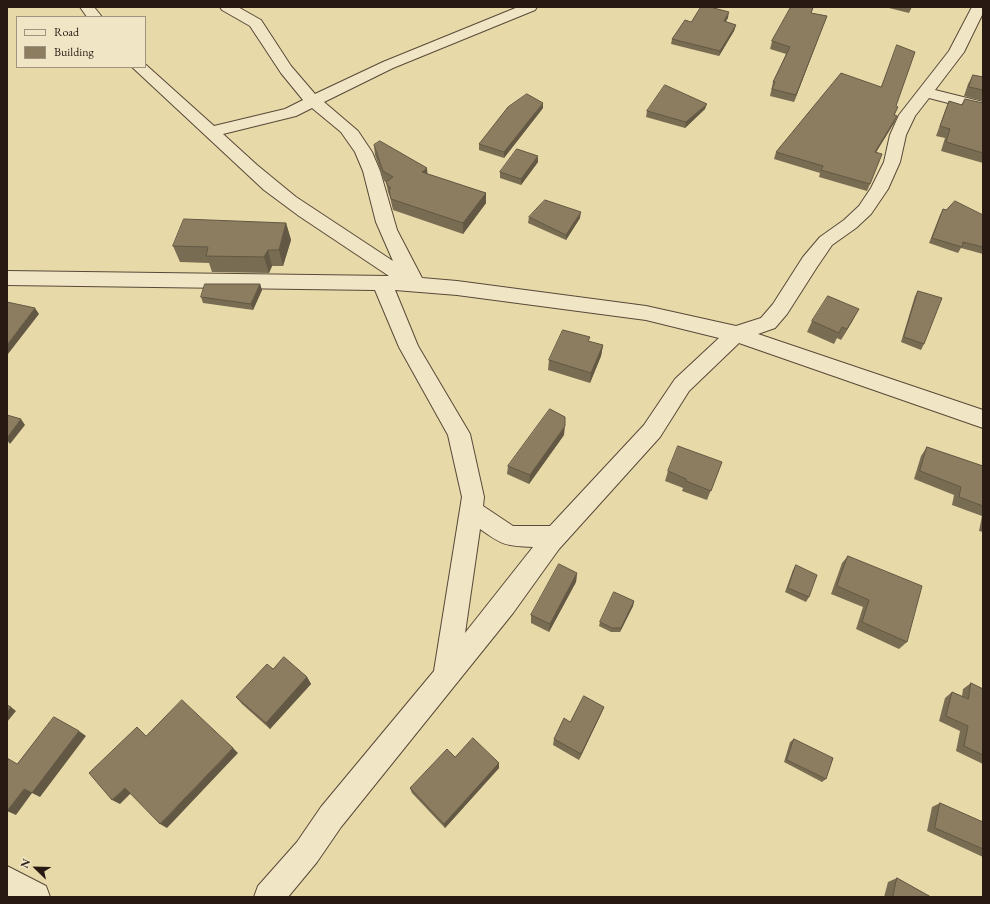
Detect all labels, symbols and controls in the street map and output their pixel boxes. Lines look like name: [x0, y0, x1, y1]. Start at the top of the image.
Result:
legend: [16, 16, 146, 68]
text: Road: [54, 24, 79, 40]
text: Building: [54, 44, 94, 60]
north arrow: [16, 848, 56, 888]
text: N: [17, 856, 33, 870]

